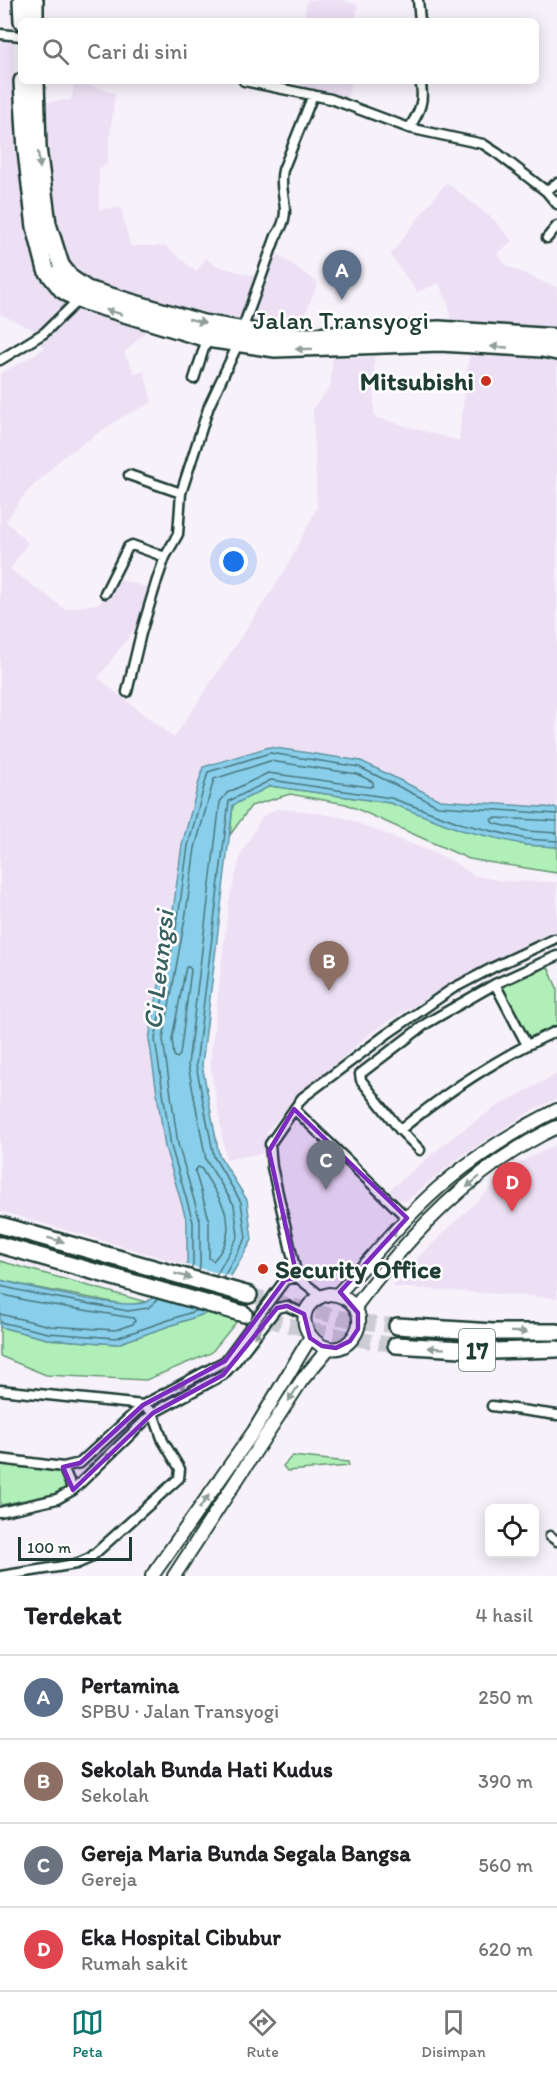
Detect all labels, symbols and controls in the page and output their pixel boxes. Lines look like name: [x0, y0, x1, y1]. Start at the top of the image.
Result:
search box: [18, 18, 539, 84]
icon: search: [39, 35, 72, 68]
text: Cari di sini: [87, 38, 188, 65]
one-way arrow: [35, 151, 44, 170]
pin: A: [322, 250, 362, 300]
street label: Jalan Transyogi: [253, 304, 429, 336]
one-way arrow: [104, 307, 122, 316]
one-way arrow: [188, 317, 206, 326]
one-way arrow: [489, 342, 508, 351]
one-way arrow: [294, 344, 313, 354]
place label: Mitsubishi: [360, 365, 474, 397]
marker: Mitsubishi: [479, 374, 493, 388]
your location: [219, 547, 248, 576]
water label: Ci Leungsi: [135, 906, 181, 1031]
pin: B: [310, 942, 348, 991]
pin: C: [306, 1140, 346, 1190]
pin: D: [492, 1162, 532, 1212]
one-way arrow: [465, 1175, 481, 1188]
one-way arrow: [279, 1211, 288, 1230]
one-way arrow: [384, 1229, 397, 1244]
one-way arrow: [47, 1236, 65, 1246]
place label: Security Office: [275, 1253, 441, 1285]
marker: Security Office: [256, 1262, 270, 1276]
one-way arrow: [174, 1272, 192, 1281]
one-way arrow: [253, 1323, 266, 1339]
one-way arrow: [509, 1327, 528, 1337]
road number: 17: [459, 1329, 495, 1371]
one-way arrow: [426, 1343, 445, 1352]
one-way arrow: [169, 1382, 186, 1392]
one-way arrow: [288, 1386, 299, 1402]
one-way arrow: [104, 1446, 118, 1460]
one-way arrow: [198, 1494, 210, 1510]
map controls: [485, 1504, 539, 1558]
button: locate: [485, 1504, 539, 1558]
scale bar: [18, 1534, 132, 1562]
text: 100 m: [27, 1538, 71, 1557]
text: Terdekat: [24, 1599, 122, 1631]
text: 4 hasil: [476, 1603, 533, 1627]
text: Pertamina: [81, 1672, 179, 1699]
text: A: [37, 1685, 50, 1709]
text: 250 m: [478, 1685, 533, 1709]
text: SPBU · Jalan Transyogi: [81, 1699, 279, 1723]
text: Sekolah Bunda Hati Kudus: [81, 1756, 333, 1783]
text: B: [37, 1769, 50, 1793]
text: 390 m: [478, 1769, 533, 1793]
text: Sekolah: [81, 1783, 149, 1807]
text: Gereja Maria Bunda Segala Bangsa: [81, 1840, 411, 1867]
text: C: [37, 1853, 50, 1877]
text: 560 m: [478, 1853, 533, 1877]
text: Gereja: [81, 1867, 137, 1891]
text: Eka Hospital Cibubur: [81, 1924, 281, 1951]
text: D: [37, 1937, 50, 1961]
text: 620 m: [478, 1937, 533, 1961]
text: Rumah sakit: [81, 1951, 188, 1975]
tab: Peta: [71, 2006, 104, 2061]
tab: Rute: [246, 2006, 279, 2061]
tab: Disimpan: [421, 2006, 486, 2061]

